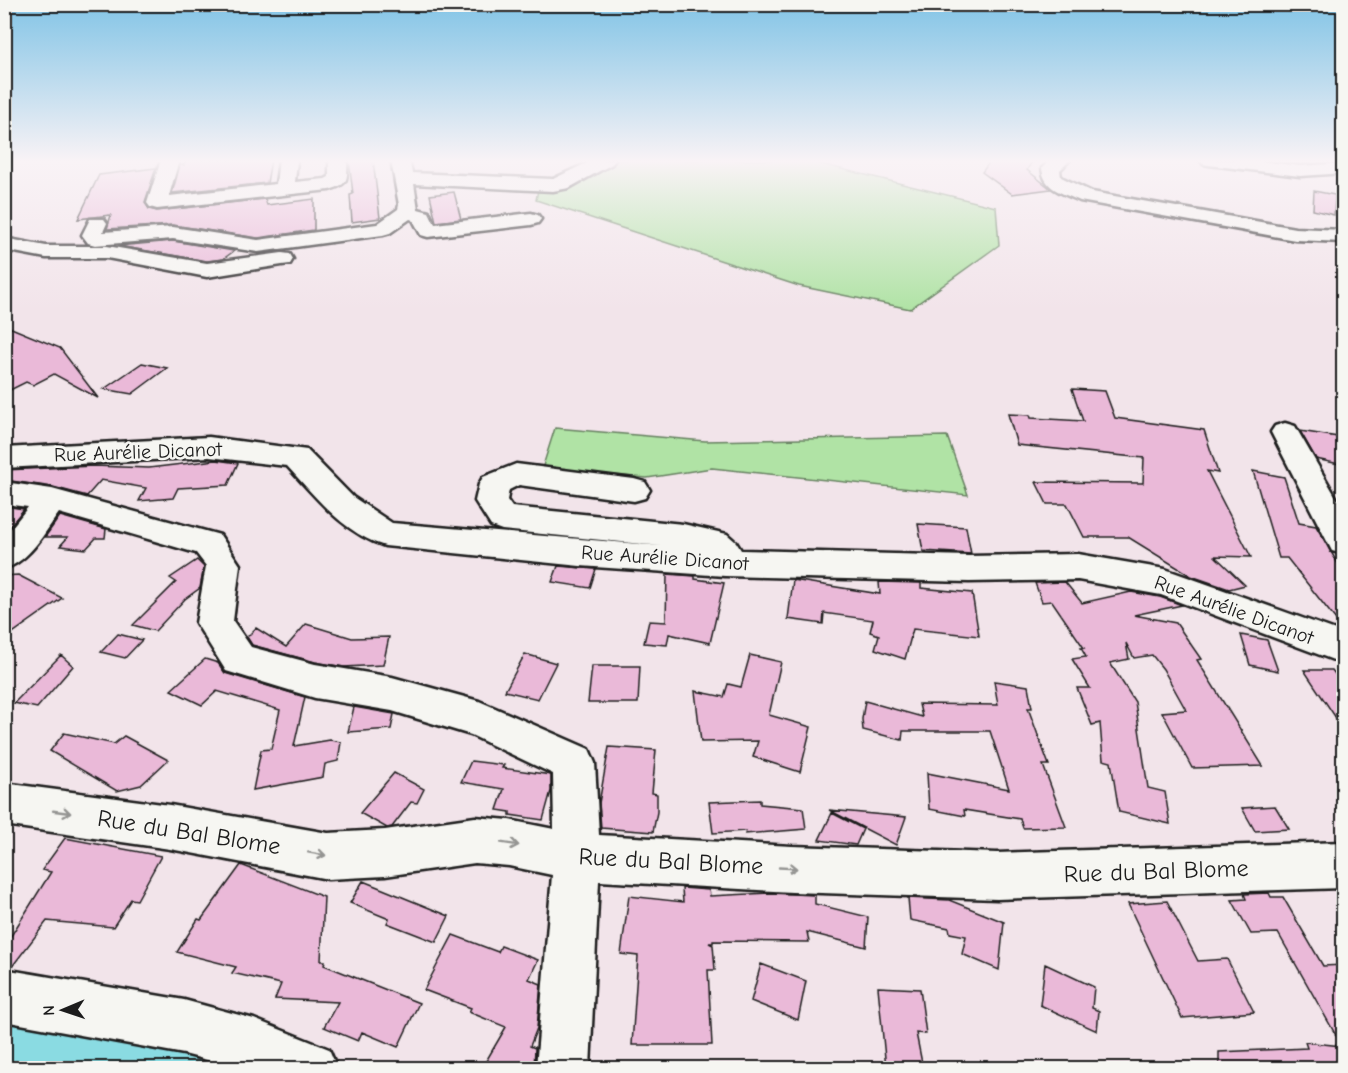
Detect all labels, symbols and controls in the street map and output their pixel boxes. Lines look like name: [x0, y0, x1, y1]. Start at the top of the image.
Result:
street label: Rue Aurélie Dicanot: [54, 438, 224, 466]
street label: Rue Aurélie Dicanot: [580, 541, 751, 575]
street label: Rue Aurélie Dicanot: [1151, 570, 1318, 650]
street label: Rue du Bal Blome: [96, 804, 282, 860]
one-way arrow: [52, 806, 72, 817]
one-way arrow: [500, 839, 520, 850]
street label: Rue du Bal Blome: [578, 842, 764, 880]
one-way arrow: [307, 849, 326, 860]
street label: Rue du Bal Blome: [1063, 854, 1249, 888]
one-way arrow: [777, 863, 797, 874]
north arrow: [33, 980, 93, 1040]
text: N: [40, 1005, 58, 1016]

